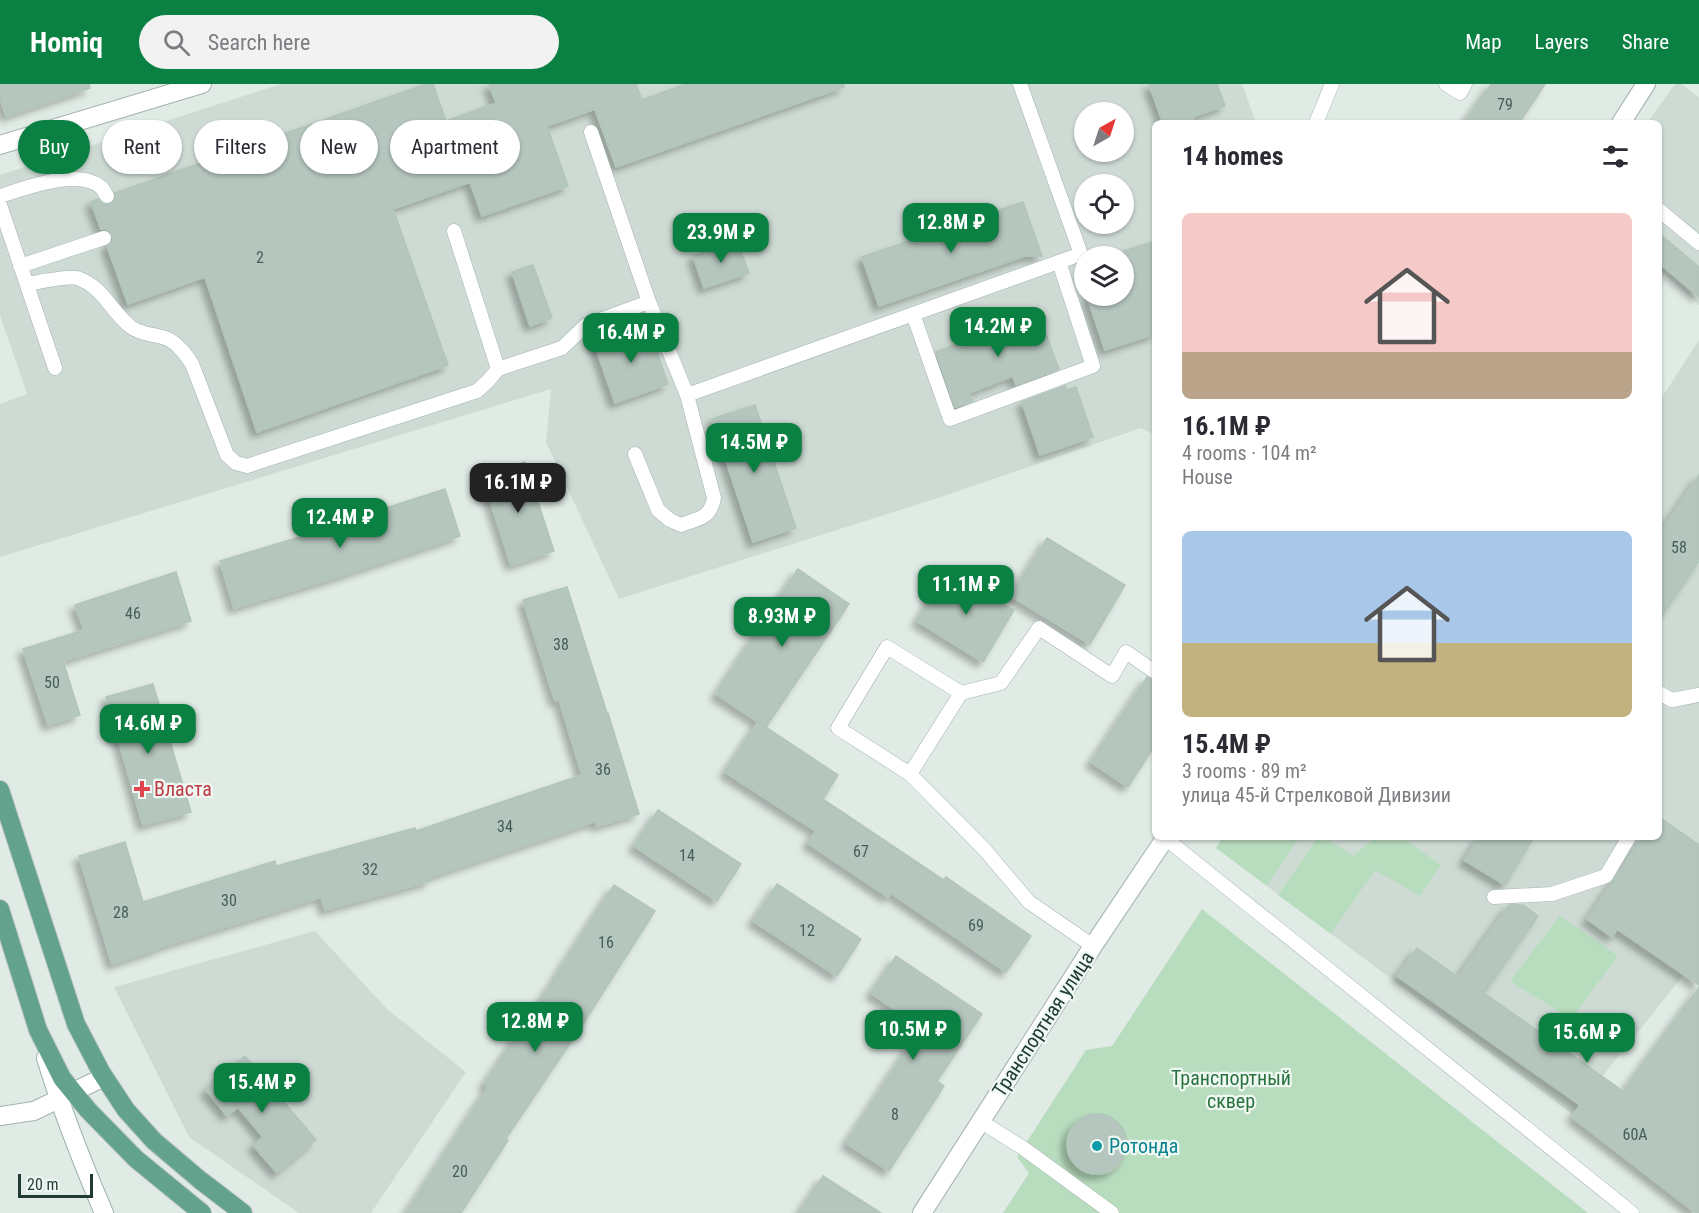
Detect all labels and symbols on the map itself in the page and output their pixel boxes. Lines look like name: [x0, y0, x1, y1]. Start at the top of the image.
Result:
house number: 79: [1497, 95, 1513, 114]
north arrow: [1074, 102, 1134, 162]
pin: 12.8M ₽: [896, 203, 1006, 254]
pin: 23.9M ₽: [666, 213, 776, 264]
house number: 2: [256, 248, 264, 267]
pin: 14.2M ₽: [943, 307, 1053, 358]
pin: 16.4M ₽: [576, 313, 686, 364]
pin: 14.5M ₽: [699, 423, 809, 474]
pin: 16.1M ₽: [463, 463, 573, 514]
pin: 12.4M ₽: [285, 498, 395, 549]
house number: 58: [1671, 538, 1687, 557]
pin: 11.1M ₽: [911, 565, 1021, 616]
pin: 8.93M ₽: [727, 597, 837, 648]
house number: 46: [125, 604, 141, 623]
house number: 38: [553, 635, 569, 654]
house number: 50: [44, 673, 60, 692]
pin: 14.6M ₽: [93, 704, 203, 755]
house number: 36: [595, 760, 611, 779]
place label: Власта: [154, 777, 212, 801]
marker: Власта: [135, 782, 149, 796]
house number: 34: [497, 817, 513, 836]
house number: 67: [853, 842, 869, 861]
house number: 14: [679, 846, 695, 865]
house number: 32: [362, 860, 378, 879]
house number: 30: [221, 891, 237, 910]
house number: 28: [113, 903, 129, 922]
house number: 69: [968, 916, 984, 935]
house number: 12: [799, 921, 815, 940]
house number: 16: [598, 933, 614, 952]
street label: Транспортная улица: [987, 947, 1099, 1101]
pin: 12.8M ₽: [480, 1002, 590, 1053]
pin: 10.5M ₽: [858, 1010, 968, 1061]
pin: 15.6M ₽: [1532, 1013, 1642, 1064]
pin: 15.4M ₽: [207, 1063, 317, 1114]
park label: Транспортный сквер: [1171, 1066, 1291, 1113]
house number: 8: [891, 1105, 899, 1124]
house number: 60А: [1622, 1125, 1648, 1144]
place label: Ротонда: [1109, 1134, 1178, 1158]
marker: Ротонда: [1090, 1139, 1104, 1153]
house number: 20: [452, 1162, 468, 1181]
scale bar: [18, 1171, 93, 1198]

